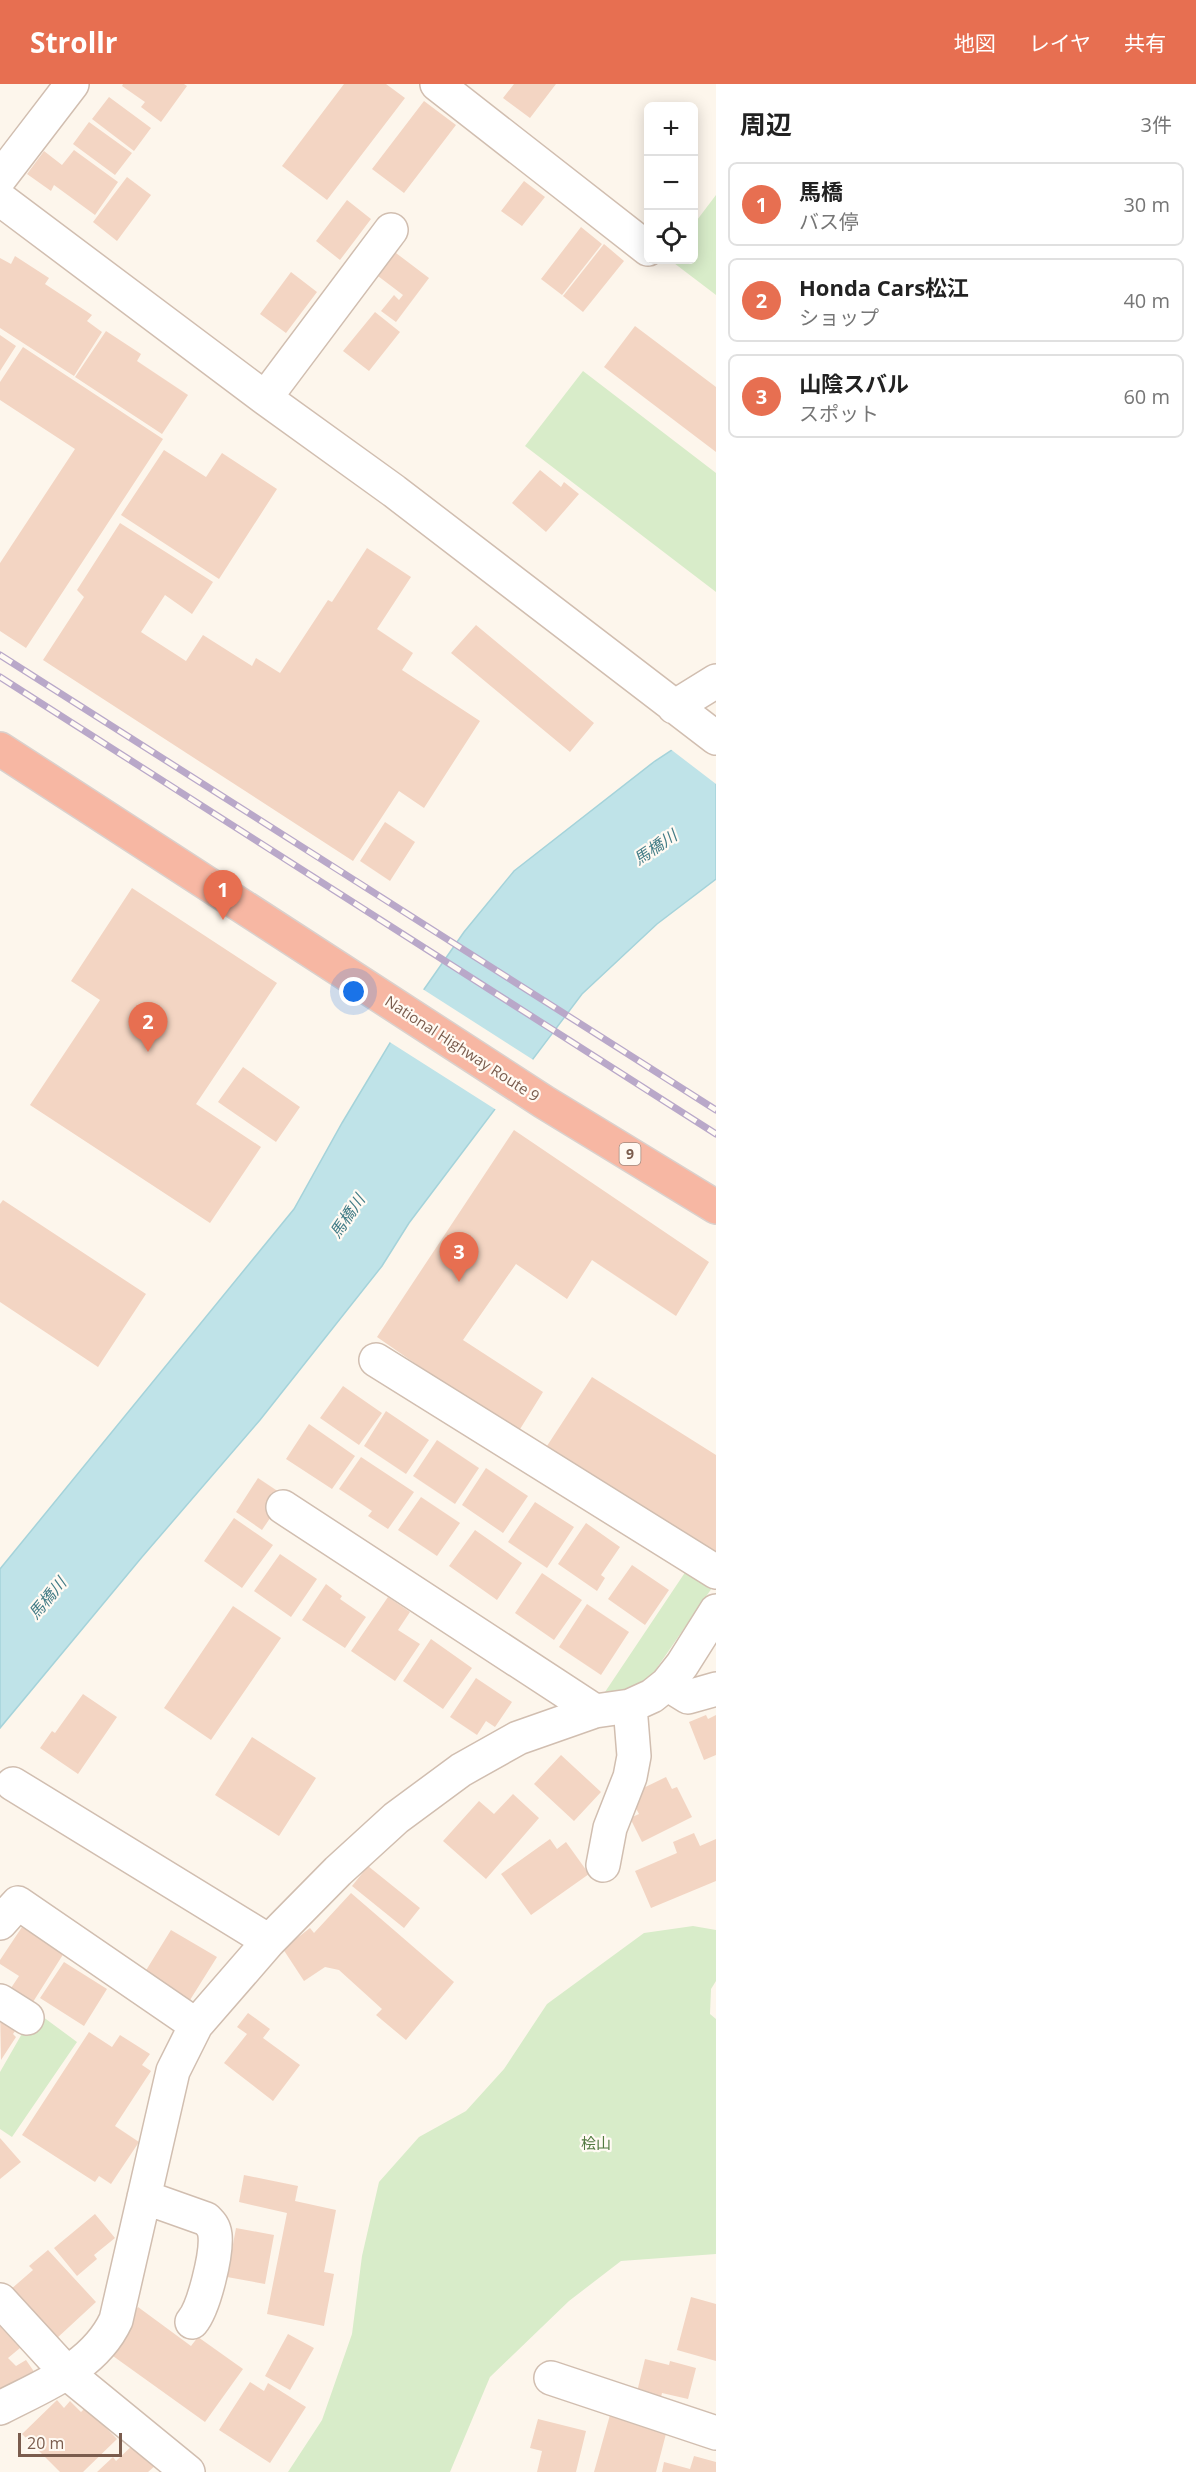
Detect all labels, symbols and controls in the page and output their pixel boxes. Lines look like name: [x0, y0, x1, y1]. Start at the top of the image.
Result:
text: Strollr: [30, 23, 117, 61]
text: 地図: [954, 29, 996, 57]
text: レイヤ: [1029, 29, 1091, 57]
text: 共有: [1124, 29, 1166, 57]
map controls: [644, 102, 698, 264]
button: +: [644, 102, 698, 156]
text: 周辺: [740, 106, 792, 142]
text: 3件: [1141, 111, 1172, 138]
button: −: [644, 156, 698, 210]
text: 馬橋: [799, 176, 843, 206]
text: 1: [756, 191, 767, 218]
text: 30 m: [1123, 191, 1170, 218]
text: バス停: [799, 208, 859, 235]
button: locate: [644, 210, 698, 264]
text: Honda Cars松江: [799, 272, 969, 302]
text: 2: [756, 287, 767, 314]
text: 40 m: [1123, 287, 1170, 314]
text: ショップ: [799, 304, 879, 331]
text: 山陰スバル: [799, 368, 909, 398]
text: 3: [756, 383, 767, 410]
text: 60 m: [1123, 383, 1170, 410]
text: スポット: [799, 400, 879, 427]
water label: 馬橋川: [629, 823, 683, 870]
pin: 1: [204, 870, 242, 920]
your location: [339, 977, 368, 1006]
street label: National Highway Route 9: [381, 991, 544, 1106]
pin: 2: [128, 1002, 168, 1052]
road number: 9: [620, 1143, 640, 1165]
water label: 馬橋川: [324, 1188, 371, 1242]
pin: 3: [440, 1232, 478, 1282]
water label: 馬橋川: [23, 1571, 72, 1623]
park label: 桧山: [581, 2133, 611, 2153]
scale bar: [18, 2430, 122, 2458]
text: 20 m: [27, 2432, 64, 2454]

